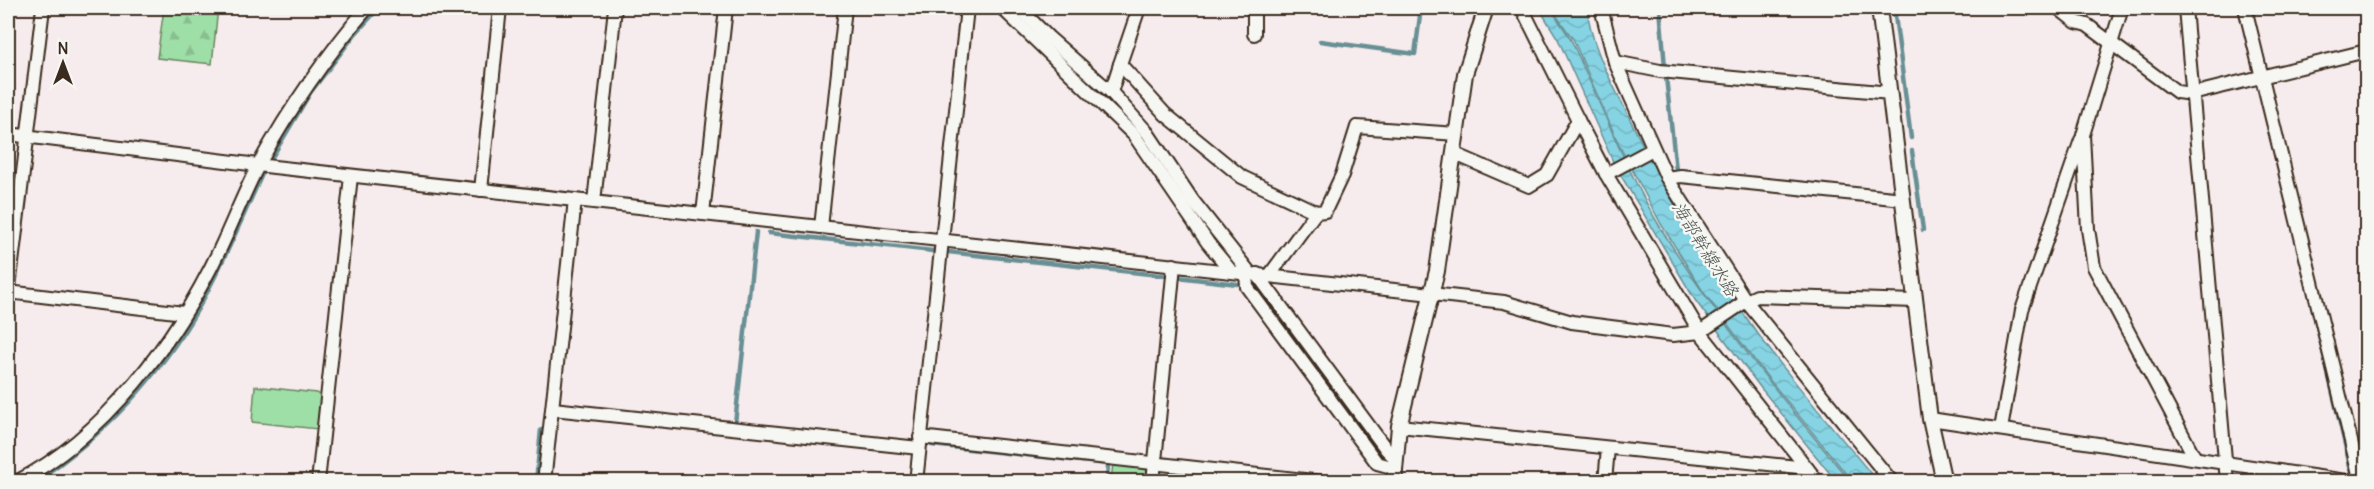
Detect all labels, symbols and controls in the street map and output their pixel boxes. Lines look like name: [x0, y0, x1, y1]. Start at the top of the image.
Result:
north arrow: [33, 33, 93, 93]
text: N: [57, 38, 69, 58]
water label: 海部幹線水路: [1667, 197, 1744, 301]

